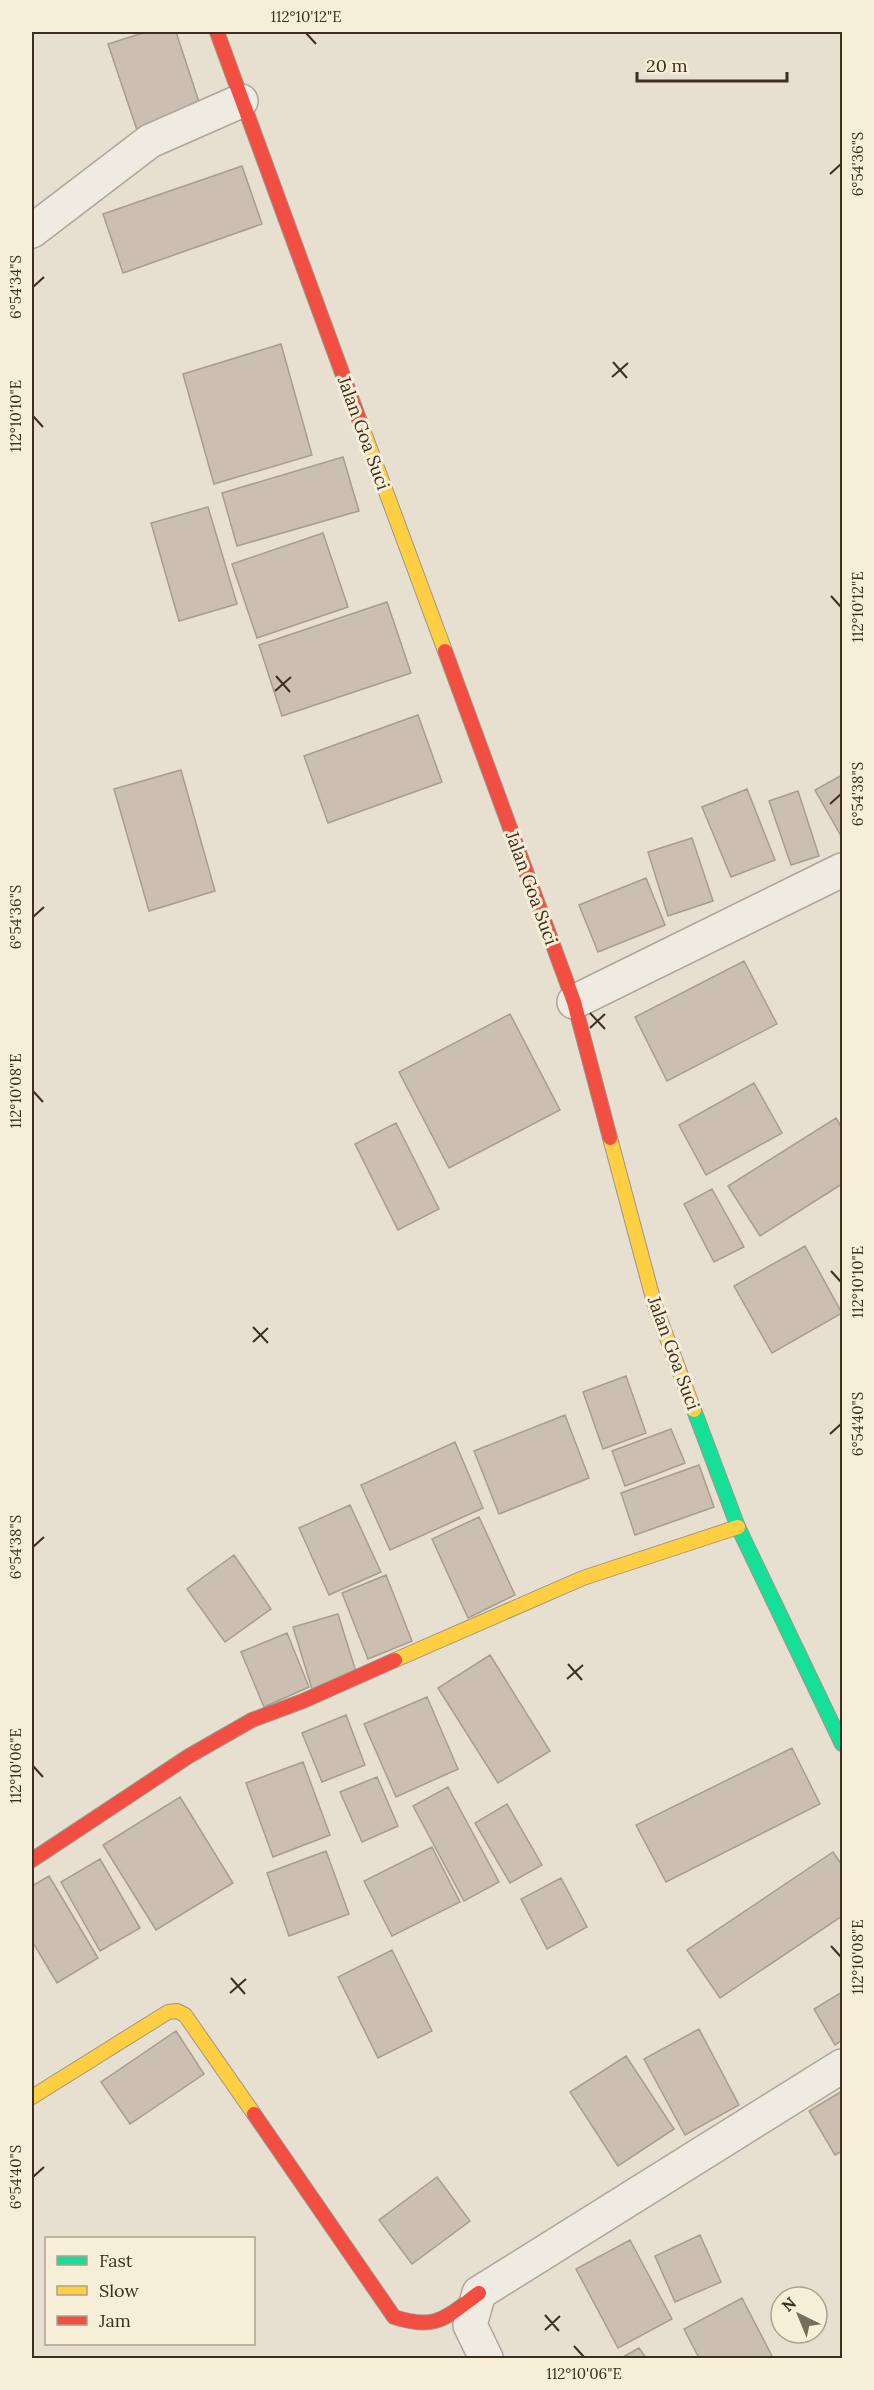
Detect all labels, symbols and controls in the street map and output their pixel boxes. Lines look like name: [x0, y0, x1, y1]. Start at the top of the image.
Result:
text: 112°10'12"E: [271, 7, 341, 26]
scale bar: [637, 45, 787, 83]
text: 20 m: [646, 54, 688, 77]
text: 6°54'36"S: [848, 132, 867, 196]
text: 6°54'34"S: [6, 255, 25, 319]
street label: Jalan Goa Suci: [332, 372, 395, 493]
text: 112°10'10"E: [6, 380, 25, 452]
text: 112°10'12"E: [848, 572, 867, 642]
text: 6°54'38"S: [848, 762, 867, 826]
street label: Jalan Goa Suci: [500, 827, 563, 948]
text: 6°54'36"S: [6, 885, 25, 949]
text: 112°10'08"E: [6, 1053, 25, 1129]
text: 112°10'10"E: [848, 1246, 867, 1318]
street label: Jalan Goa Suci: [642, 1292, 705, 1413]
text: 6°54'40"S: [848, 1392, 867, 1456]
text: 6°54'38"S: [6, 1515, 25, 1579]
text: 112°10'06"E: [6, 1728, 25, 1804]
text: 112°10'08"E: [848, 1919, 867, 1995]
text: 6°54'40"S: [6, 2145, 25, 2209]
legend: [45, 2237, 255, 2345]
text: Fast: [99, 2249, 133, 2272]
text: Slow: [99, 2279, 139, 2302]
north arrow: [769, 2285, 829, 2345]
text: N: [777, 2292, 800, 2316]
text: Jam: [98, 2309, 131, 2332]
text: 112°10'06"E: [546, 2364, 622, 2383]

